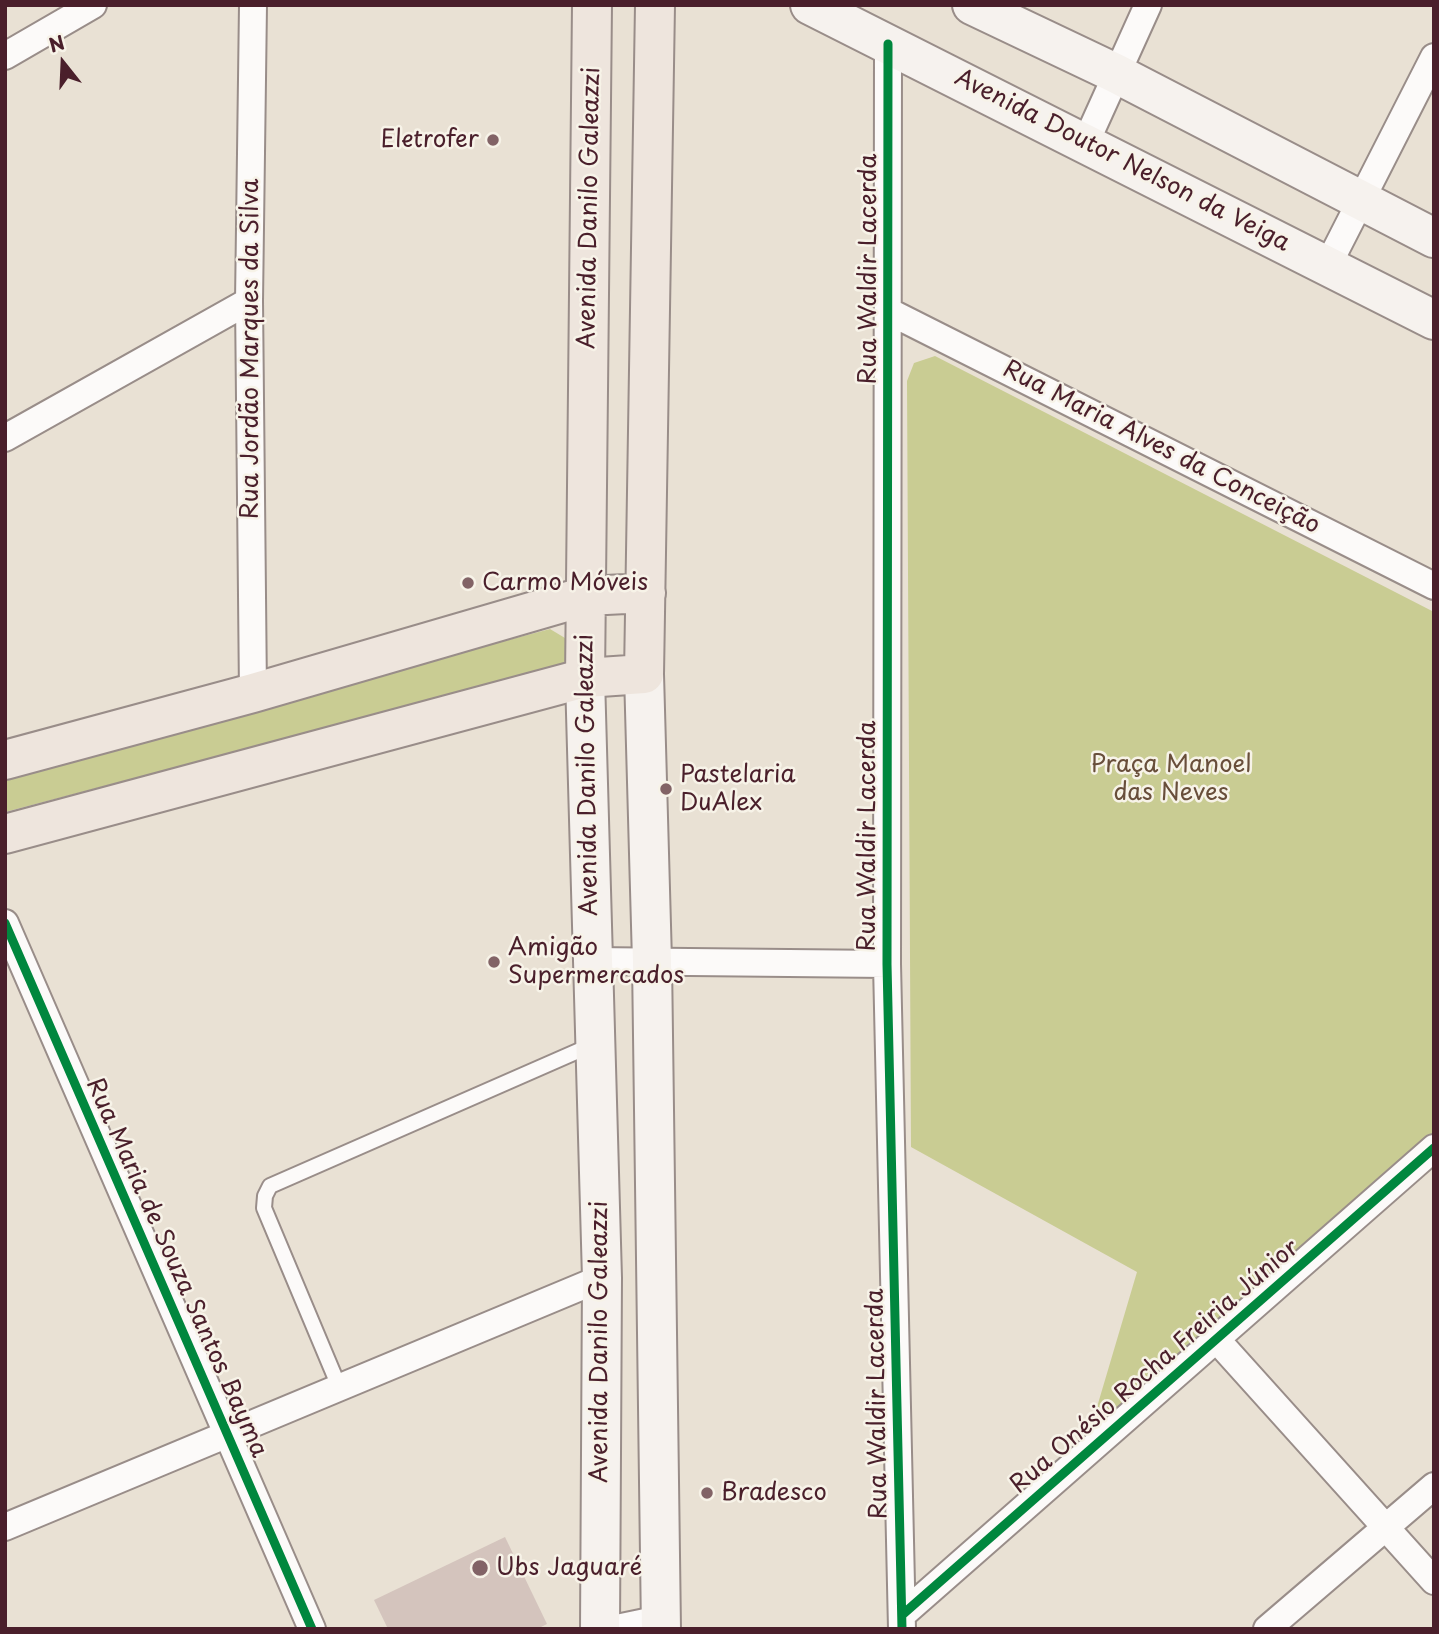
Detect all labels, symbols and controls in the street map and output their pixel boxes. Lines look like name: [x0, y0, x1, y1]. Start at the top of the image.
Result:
text: N: [45, 27, 68, 59]
north arrow: [28, 28, 98, 98]
street label: Avenida Doutor Nelson da Veiga: [950, 64, 1294, 258]
street label: Avenida Danilo Galeazzi: [573, 67, 607, 349]
place label: Eletrofer: [381, 126, 479, 154]
marker: Eletrofer: [485, 132, 501, 148]
street label: Rua Waldir Lacerda: [855, 154, 883, 384]
street label: Rua Jordão Marques da Silva: [237, 179, 265, 519]
street label: Rua Maria Alves da Conceição: [998, 355, 1324, 541]
place label: Carmo Móveis: [482, 569, 648, 597]
marker: Carmo Móveis: [460, 575, 476, 591]
street label: Avenida Danilo Galeazzi: [571, 634, 605, 916]
street label: Rua Waldir Lacerda: [854, 721, 882, 951]
park label: Praça Manoel das Neves: [1090, 751, 1252, 807]
place label: Pastelaria DuAlex: [680, 761, 796, 817]
marker: Pastelaria DuAlex: [658, 781, 674, 797]
place label: Amigão Supermercados: [508, 934, 684, 990]
marker: Amigão Supermercados: [486, 954, 502, 970]
street label: Rua Maria de Souza Santos Bayma: [79, 1074, 273, 1462]
street label: Avenida Danilo Galeazzi: [586, 1201, 614, 1483]
street label: Rua Onésio Rocha Freiria Júnior: [1005, 1234, 1305, 1500]
street label: Rua Waldir Lacerda: [862, 1288, 894, 1520]
place label: Bradesco: [721, 1479, 827, 1507]
marker: Bradesco: [699, 1485, 715, 1501]
place label: Ubs Jaguaré: [496, 1554, 642, 1582]
marker: Ubs Jaguaré: [470, 1558, 490, 1578]

